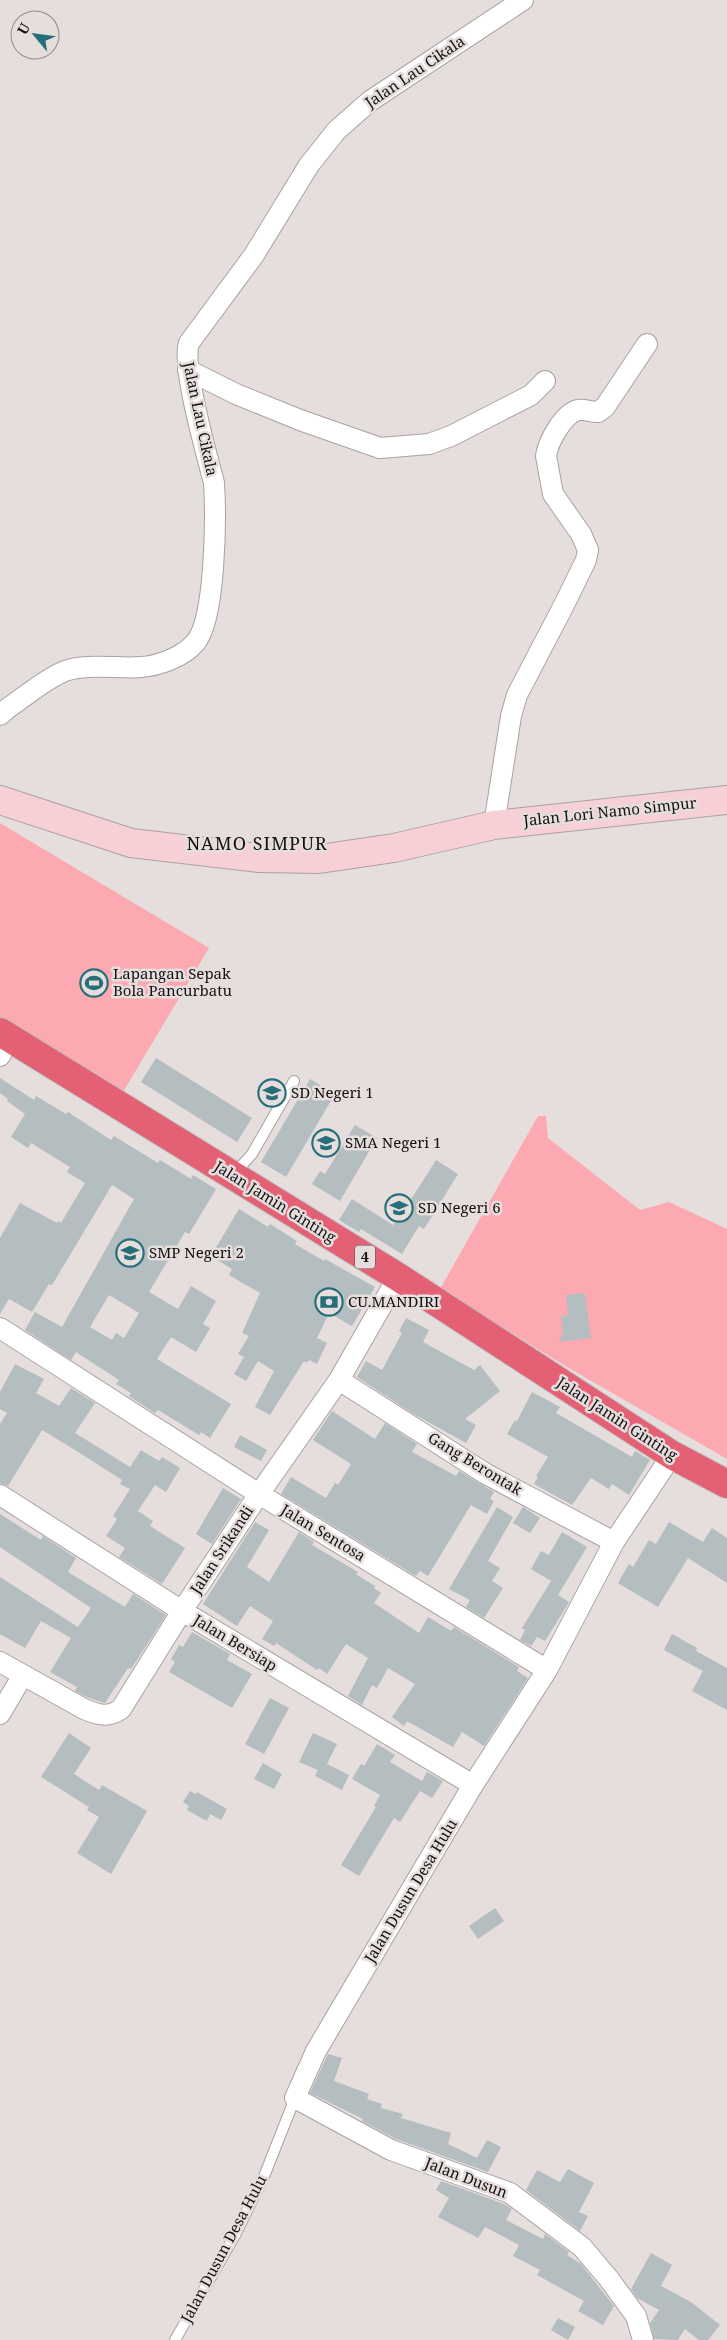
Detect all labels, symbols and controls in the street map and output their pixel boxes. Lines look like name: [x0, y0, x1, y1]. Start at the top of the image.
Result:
north arrow: [10, 10, 60, 60]
text: U: [12, 19, 34, 38]
street label: Jalan Lau Cikala: [360, 30, 468, 112]
street label: Jalan Lau Cikala: [179, 359, 223, 478]
street label: Jalan Lori Namo Simpur: [521, 792, 697, 830]
district label: NAMO SIMPUR: [186, 831, 328, 855]
place label: Lapangan Sepak Bola Pancurbatu: [113, 963, 233, 1000]
sports icon: Lapangan Sepak Bola Pancurbatu: [79, 968, 109, 998]
school or university icon: SD Negeri 1: [257, 1078, 287, 1108]
place label: SD Negeri 1: [291, 1082, 374, 1102]
school or university icon: SMA Negeri 1: [311, 1128, 341, 1158]
place label: SMA Negeri 1: [345, 1132, 441, 1152]
street label: Jalan Jamin Ginting: [210, 1155, 340, 1247]
school or university icon: SD Negeri 6: [384, 1193, 414, 1223]
place label: SD Negeri 6: [418, 1197, 501, 1217]
school or university icon: SMP Negeri 2: [115, 1238, 145, 1268]
place label: SMP Negeri 2: [149, 1242, 244, 1262]
road number: 4: [355, 1246, 375, 1268]
bank icon: CU.MANDIRI: [314, 1287, 344, 1317]
place label: CU.MANDIRI: [348, 1291, 439, 1311]
street label: Jalan Jamin Ginting: [553, 1371, 682, 1465]
street label: Gang Berontak: [425, 1427, 527, 1499]
street label: Jalan Sentosa: [277, 1498, 370, 1565]
street label: Jalan Srikandi: [185, 1501, 257, 1598]
street label: Jalan Bersiap: [189, 1609, 281, 1675]
street label: Jalan Dusun Desa Hulu: [359, 1814, 461, 1967]
street label: Jalan Dusun: [421, 2152, 511, 2202]
street label: Jalan Dusun Desa Hulu: [175, 2171, 271, 2327]

